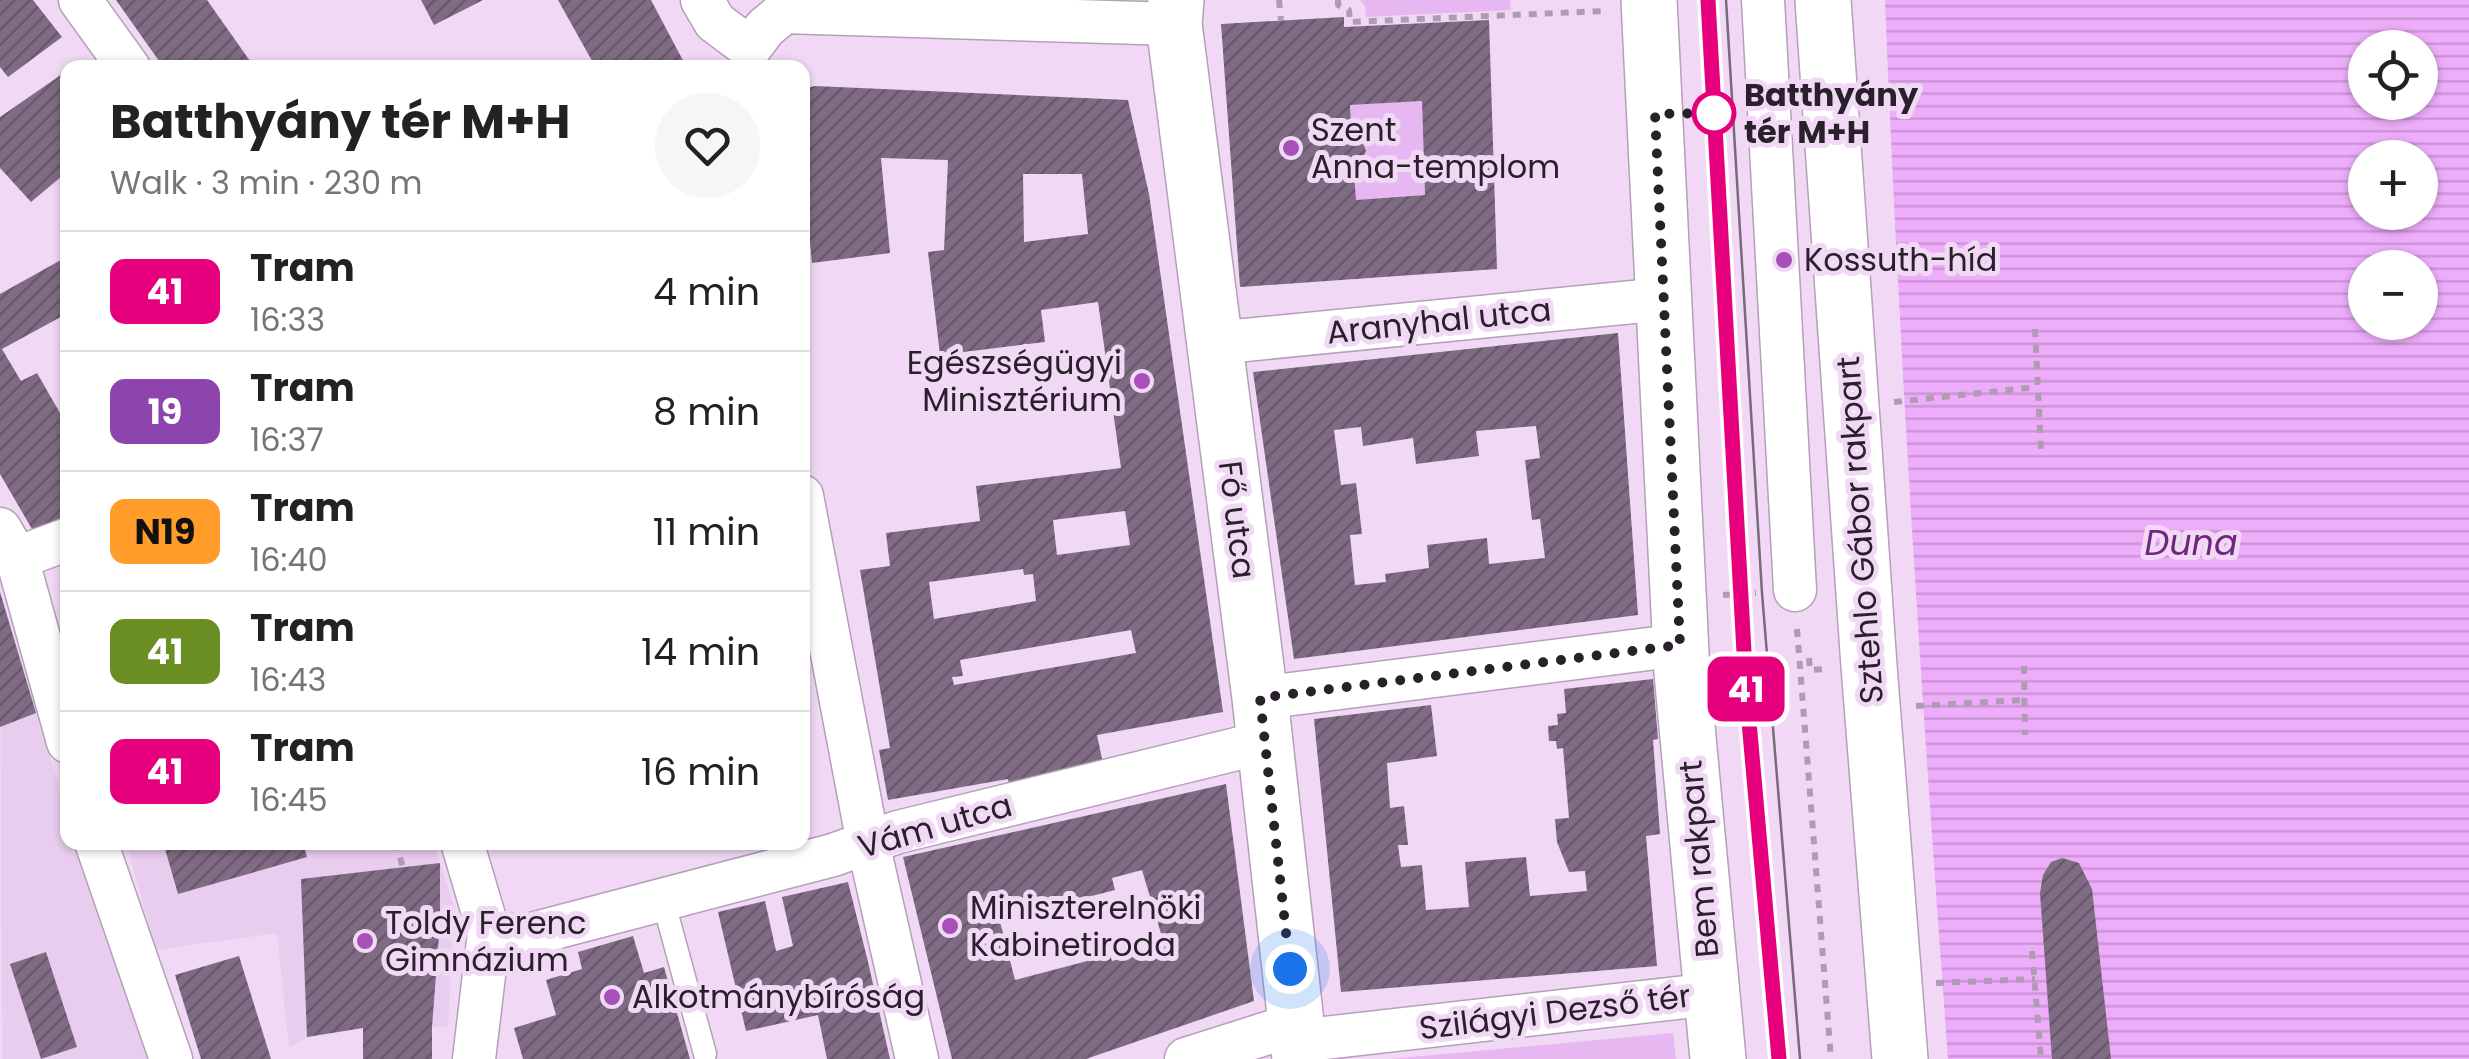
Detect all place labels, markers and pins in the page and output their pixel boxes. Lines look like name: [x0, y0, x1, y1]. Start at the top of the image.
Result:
place label: Batthyány tér M+H: [1744, 72, 1919, 154]
marker: Batthyány tér M+H: [1693, 92, 1735, 134]
place label: Szent Anna-templom: [1311, 107, 1560, 189]
marker: Szent Anna-templom: [1280, 137, 1302, 159]
place label: Kossuth-híd: [1804, 237, 1997, 282]
marker: Kossuth-híd: [1773, 249, 1795, 271]
place label: Egészségügyi Minisztérium: [907, 340, 1122, 422]
marker: Egészségügyi Minisztérium: [1131, 370, 1153, 392]
place label: Miniszterelnöki Kabinetiroda: [970, 885, 1202, 967]
place label: Toldy Ferenc Gimnázium: [385, 900, 587, 982]
marker: Miniszterelnöki Kabinetiroda: [939, 915, 961, 937]
marker: Toldy Ferenc Gimnázium: [354, 930, 376, 952]
place label: Alkotmánybíróság: [632, 974, 925, 1019]
marker: Alkotmánybíróság: [601, 986, 623, 1008]

